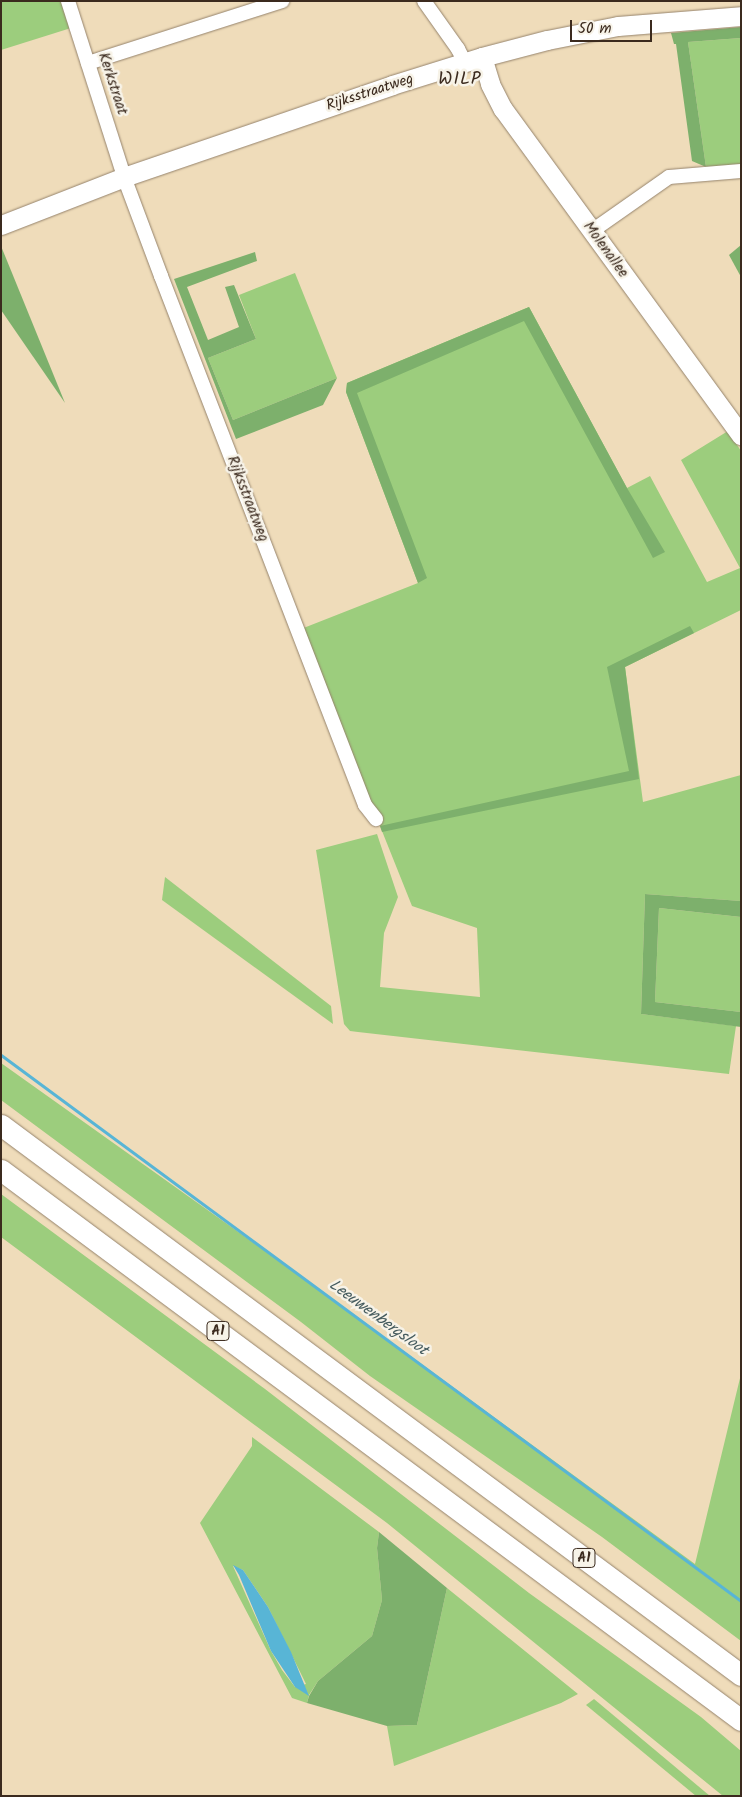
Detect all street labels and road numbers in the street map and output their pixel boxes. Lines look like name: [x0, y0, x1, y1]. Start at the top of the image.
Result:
street label: Kerkstraat: [93, 50, 131, 118]
street label: Rijksstraatweg: [324, 70, 416, 116]
street label: Molenallee: [579, 218, 631, 282]
street label: Rijksstraatweg: [222, 453, 272, 545]
road number: A1: [206, 1320, 230, 1342]
road number: A1: [572, 1546, 596, 1570]

